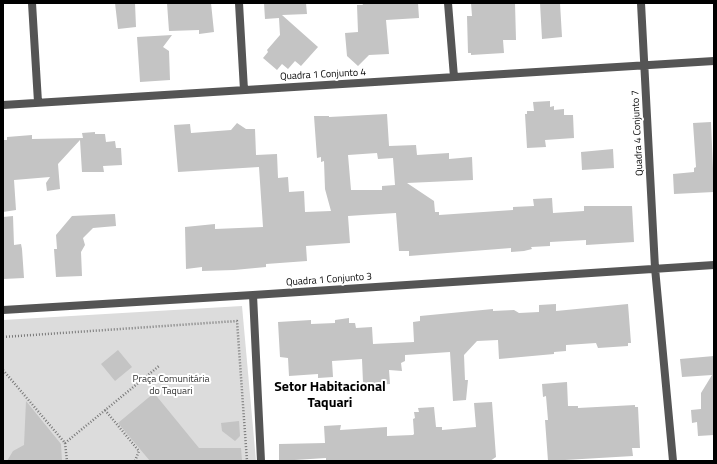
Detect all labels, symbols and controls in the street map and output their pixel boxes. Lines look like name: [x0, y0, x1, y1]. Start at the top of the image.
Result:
street label: Quadra 1 Conjunto 4: [280, 67, 366, 83]
street label: Quadra 4 Conjunto 7: [630, 90, 646, 176]
street label: Quadra 1 Conjunto 3: [286, 271, 372, 289]
park label: Praça Comunitária do Taquari: [133, 374, 209, 398]
district label: Setor Habitacional Taquari: [274, 380, 386, 412]

